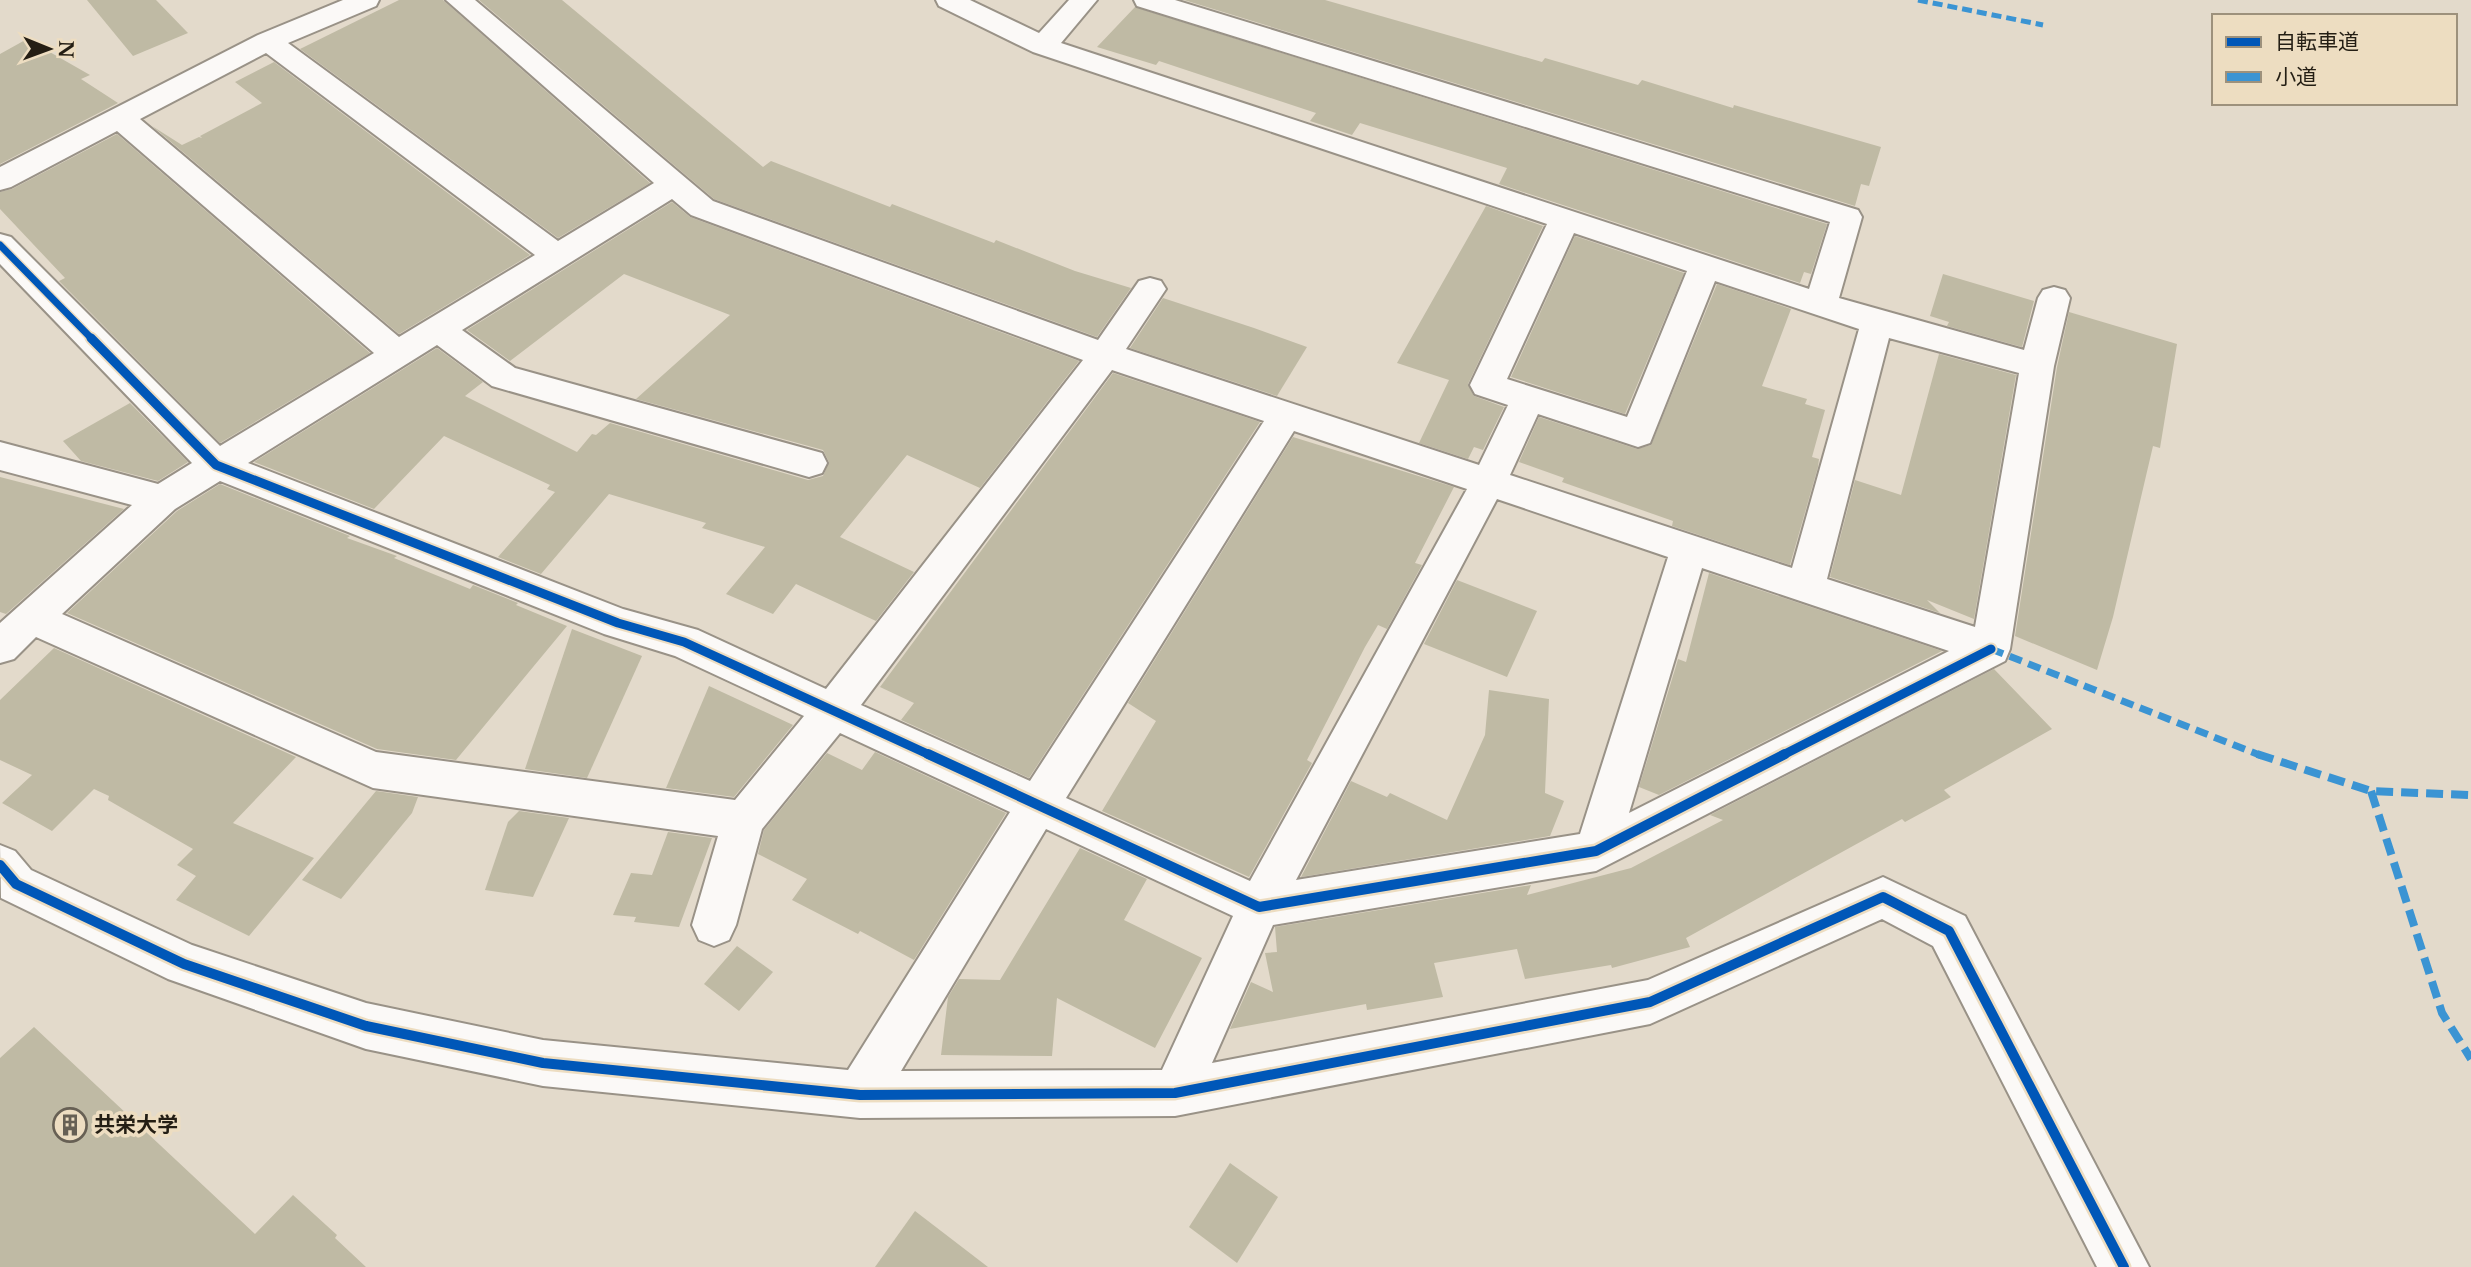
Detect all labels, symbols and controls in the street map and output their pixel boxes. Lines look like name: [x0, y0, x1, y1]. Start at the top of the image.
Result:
north arrow: [14, 14, 84, 84]
legend: [2212, 14, 2457, 105]
text: 自転車道: [2275, 29, 2359, 55]
text: N: [54, 40, 77, 59]
text: 小道: [2275, 64, 2317, 90]
building icon: 共栄大学: [51, 1106, 89, 1144]
place label: 共栄大学: [94, 1112, 178, 1138]

